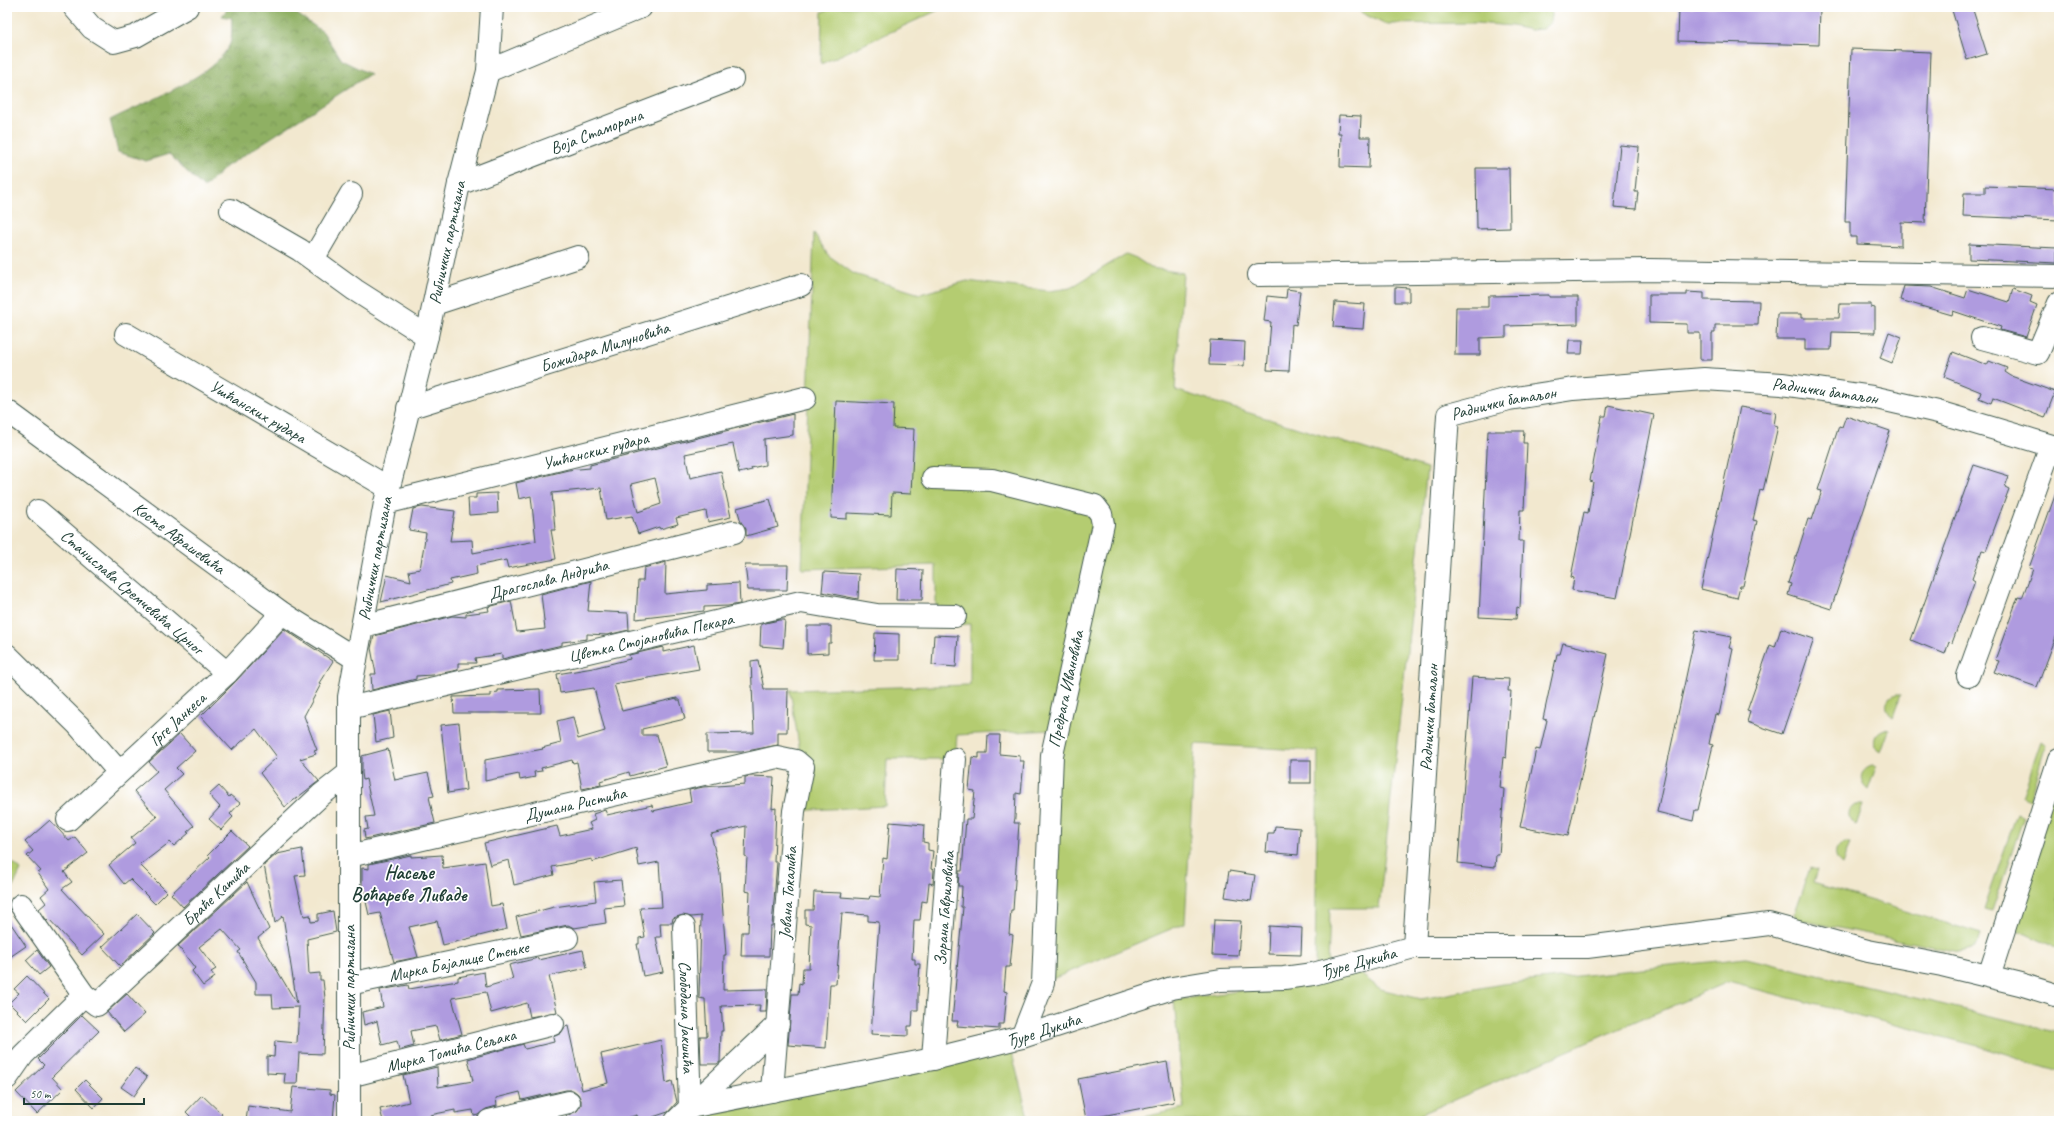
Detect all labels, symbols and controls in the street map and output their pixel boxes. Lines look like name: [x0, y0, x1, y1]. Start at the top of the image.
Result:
street label: Воја Стаморана: [547, 104, 646, 158]
street label: Рибничких партизана: [423, 178, 470, 306]
street label: Божидара Милуновића: [537, 316, 673, 377]
street label: Раднички батаљон: [1771, 373, 1881, 409]
street label: Ушћанских рудара: [206, 375, 311, 448]
street label: Раднички батаљон: [1449, 381, 1558, 424]
street label: Ушћанских рудара: [541, 427, 652, 474]
street label: Рибничких партизана: [353, 493, 397, 622]
street label: Косте Абрашевића: [129, 497, 231, 579]
street label: Станислава Сремчевића Црног: [57, 525, 210, 660]
street label: Драгослава Андрића: [486, 553, 612, 604]
street label: Цветка Стојановића Пекара: [566, 607, 737, 667]
street label: Предрага Ивановића: [1043, 627, 1089, 749]
street label: Раднички батаљон: [1415, 662, 1443, 772]
street label: Грге Јанкеса: [145, 686, 212, 750]
street label: Душана Ристића: [522, 781, 629, 826]
street label: Јована Токалића: [774, 845, 802, 941]
street label: Зорана Гавриловића: [929, 849, 959, 966]
street label: Браће Катића: [178, 856, 255, 930]
district label: Насеље Воћареве Ливаде: [351, 861, 469, 907]
street label: Рибничких партизана: [339, 924, 360, 1051]
street label: Мирка Бајалице Стењке: [387, 936, 532, 986]
street label: Ђуре Дукића: [1318, 941, 1400, 983]
street label: Слободана Јакшића: [675, 961, 699, 1075]
street label: Ђуре Дукића: [1004, 1008, 1085, 1052]
street label: Мирка Томића Сељака: [384, 1023, 519, 1077]
scale bar: [24, 1080, 144, 1106]
text: 50 m: [30, 1086, 52, 1102]

